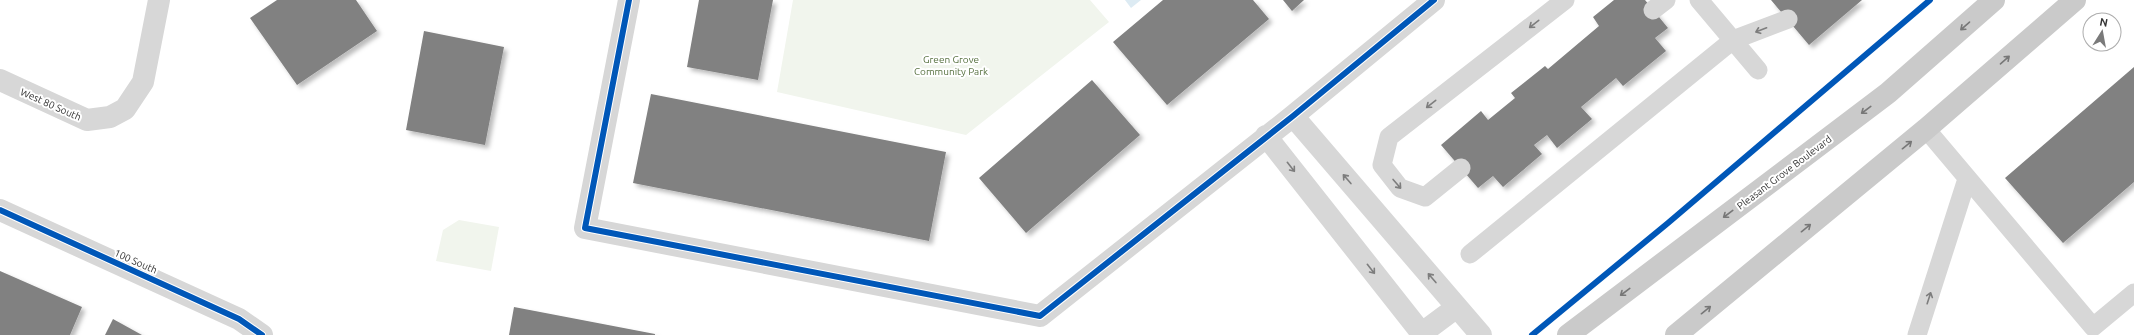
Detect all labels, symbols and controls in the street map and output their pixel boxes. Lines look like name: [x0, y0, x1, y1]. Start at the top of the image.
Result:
north arrow: [2082, 12, 2122, 52]
text: N: [2099, 16, 2109, 29]
one-way arrow: [1529, 20, 1540, 28]
one-way arrow: [1959, 21, 1970, 30]
one-way arrow: [1755, 26, 1767, 34]
park label: Green Grove Community Park: [914, 54, 988, 77]
one-way arrow: [2000, 56, 2011, 65]
street label: West 80 South: [19, 86, 83, 123]
one-way arrow: [1426, 100, 1437, 108]
one-way arrow: [1860, 106, 1871, 114]
street label: Pleasant Grove Boulevard: [1735, 133, 1834, 211]
one-way arrow: [1901, 141, 1912, 150]
one-way arrow: [1286, 161, 1295, 172]
one-way arrow: [1343, 174, 1352, 185]
one-way arrow: [1393, 178, 1402, 189]
one-way arrow: [1723, 209, 1734, 218]
one-way arrow: [1801, 223, 1812, 232]
street label: 100 South: [113, 247, 159, 276]
one-way arrow: [1367, 263, 1375, 274]
one-way arrow: [1427, 273, 1436, 283]
one-way arrow: [1619, 288, 1630, 296]
one-way arrow: [1926, 292, 1933, 305]
one-way arrow: [1700, 306, 1711, 315]

